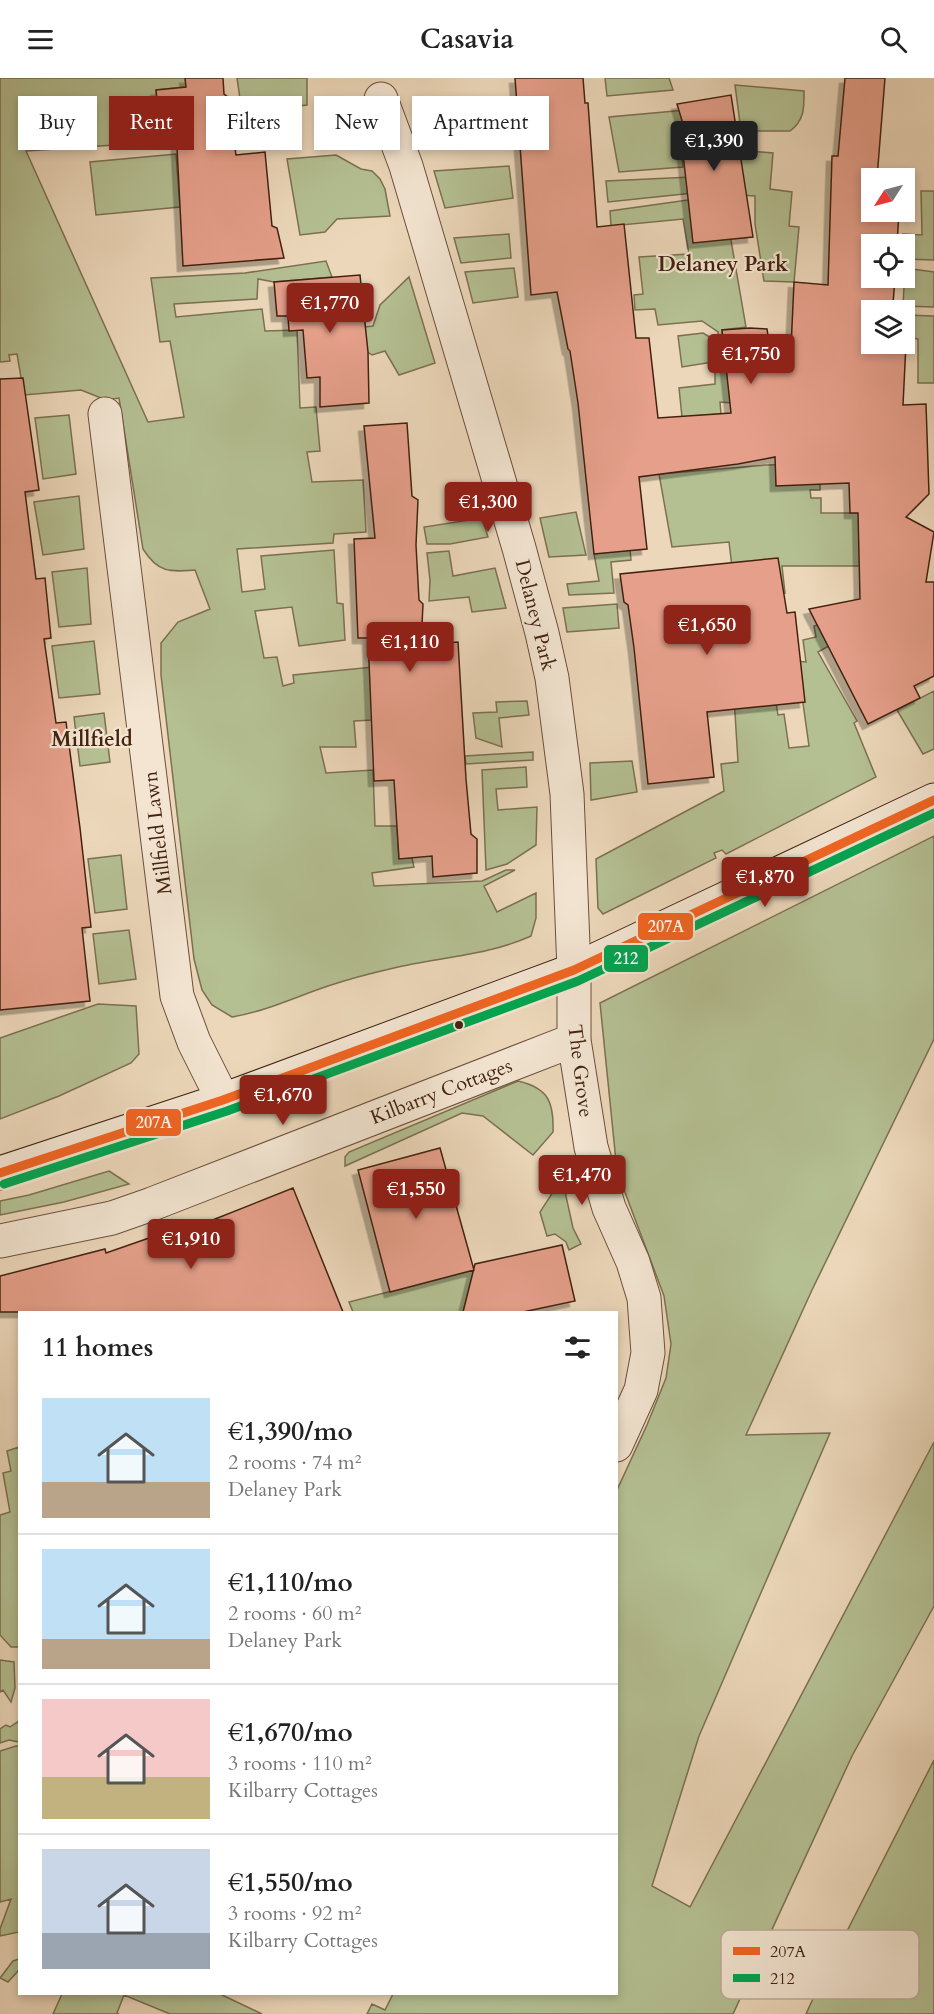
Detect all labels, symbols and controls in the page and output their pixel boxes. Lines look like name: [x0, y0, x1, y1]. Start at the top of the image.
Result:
text: Casavia: [420, 21, 514, 58]
icon: menu: [24, 23, 57, 56]
icon: search: [877, 23, 910, 56]
chip: Buy: [18, 96, 97, 150]
chip: Rent: [109, 96, 194, 150]
chip: Filters: [206, 96, 302, 150]
chip: New: [314, 96, 400, 150]
chip: Apartment: [412, 96, 549, 150]
pin: €1,390: [665, 121, 763, 172]
text: €1,390: [685, 127, 743, 154]
north arrow: [861, 168, 915, 222]
map controls: [861, 168, 915, 354]
button: locate: [861, 234, 915, 288]
district label: Delaney Park: [658, 250, 788, 279]
pin: €1,770: [281, 283, 379, 334]
text: €1,770: [301, 289, 359, 316]
button: layers: [861, 300, 915, 354]
pin: €1,750: [702, 334, 800, 385]
text: €1,750: [722, 340, 780, 367]
pin: €1,300: [439, 482, 537, 533]
text: €1,300: [459, 488, 517, 515]
street label: Delaney Park: [509, 557, 562, 674]
pin: €1,650: [658, 605, 756, 656]
text: €1,650: [678, 611, 736, 638]
pin: €1,110: [361, 622, 459, 673]
text: €1,110: [381, 628, 439, 655]
district label: Millfield: [51, 725, 133, 754]
street label: Millfield Lawn: [136, 769, 178, 896]
pin: €1,870: [716, 857, 814, 908]
text: €1,870: [736, 863, 794, 890]
line badge: 207A: [637, 912, 694, 941]
text: 207A: [648, 916, 684, 938]
line badge: 212: [603, 944, 649, 973]
text: 212: [614, 948, 638, 970]
unlabelled marker: [453, 1019, 465, 1031]
street label: The Grove: [561, 1023, 600, 1119]
street label: Kilbarry Cottages: [366, 1052, 516, 1131]
pin: €1,670: [234, 1075, 332, 1126]
text: €1,670: [254, 1081, 312, 1108]
line badge: 207A: [125, 1108, 182, 1137]
text: 207A: [136, 1112, 172, 1134]
pin: €1,470: [533, 1155, 631, 1206]
text: €1,470: [553, 1161, 611, 1188]
pin: €1,550: [367, 1169, 465, 1220]
text: €1,550: [387, 1175, 445, 1202]
pin: €1,910: [142, 1219, 240, 1270]
text: €1,910: [162, 1225, 220, 1252]
text: 11 homes: [42, 1330, 153, 1365]
icon: filters: [561, 1331, 594, 1364]
text: €1,390/mo: [228, 1414, 353, 1449]
icon: home: [90, 1422, 162, 1494]
text: 2 rooms · 74 m²: [228, 1449, 361, 1476]
text: Delaney Park: [228, 1476, 342, 1503]
text: €1,110/mo: [228, 1565, 353, 1600]
icon: home: [90, 1573, 162, 1645]
text: 2 rooms · 60 m²: [228, 1600, 361, 1627]
text: Delaney Park: [228, 1627, 342, 1654]
text: €1,670/mo: [228, 1715, 353, 1750]
icon: home: [90, 1723, 162, 1795]
text: 3 rooms · 110 m²: [228, 1750, 372, 1777]
text: Kilbarry Cottages: [228, 1777, 378, 1804]
text: €1,550/mo: [228, 1865, 353, 1900]
icon: home: [90, 1873, 162, 1945]
text: 3 rooms · 92 m²: [228, 1900, 361, 1927]
text: Kilbarry Cottages: [228, 1927, 378, 1954]
legend: [721, 1930, 919, 1999]
text: 207A: [770, 1941, 807, 1963]
text: 212: [770, 1968, 795, 1990]

